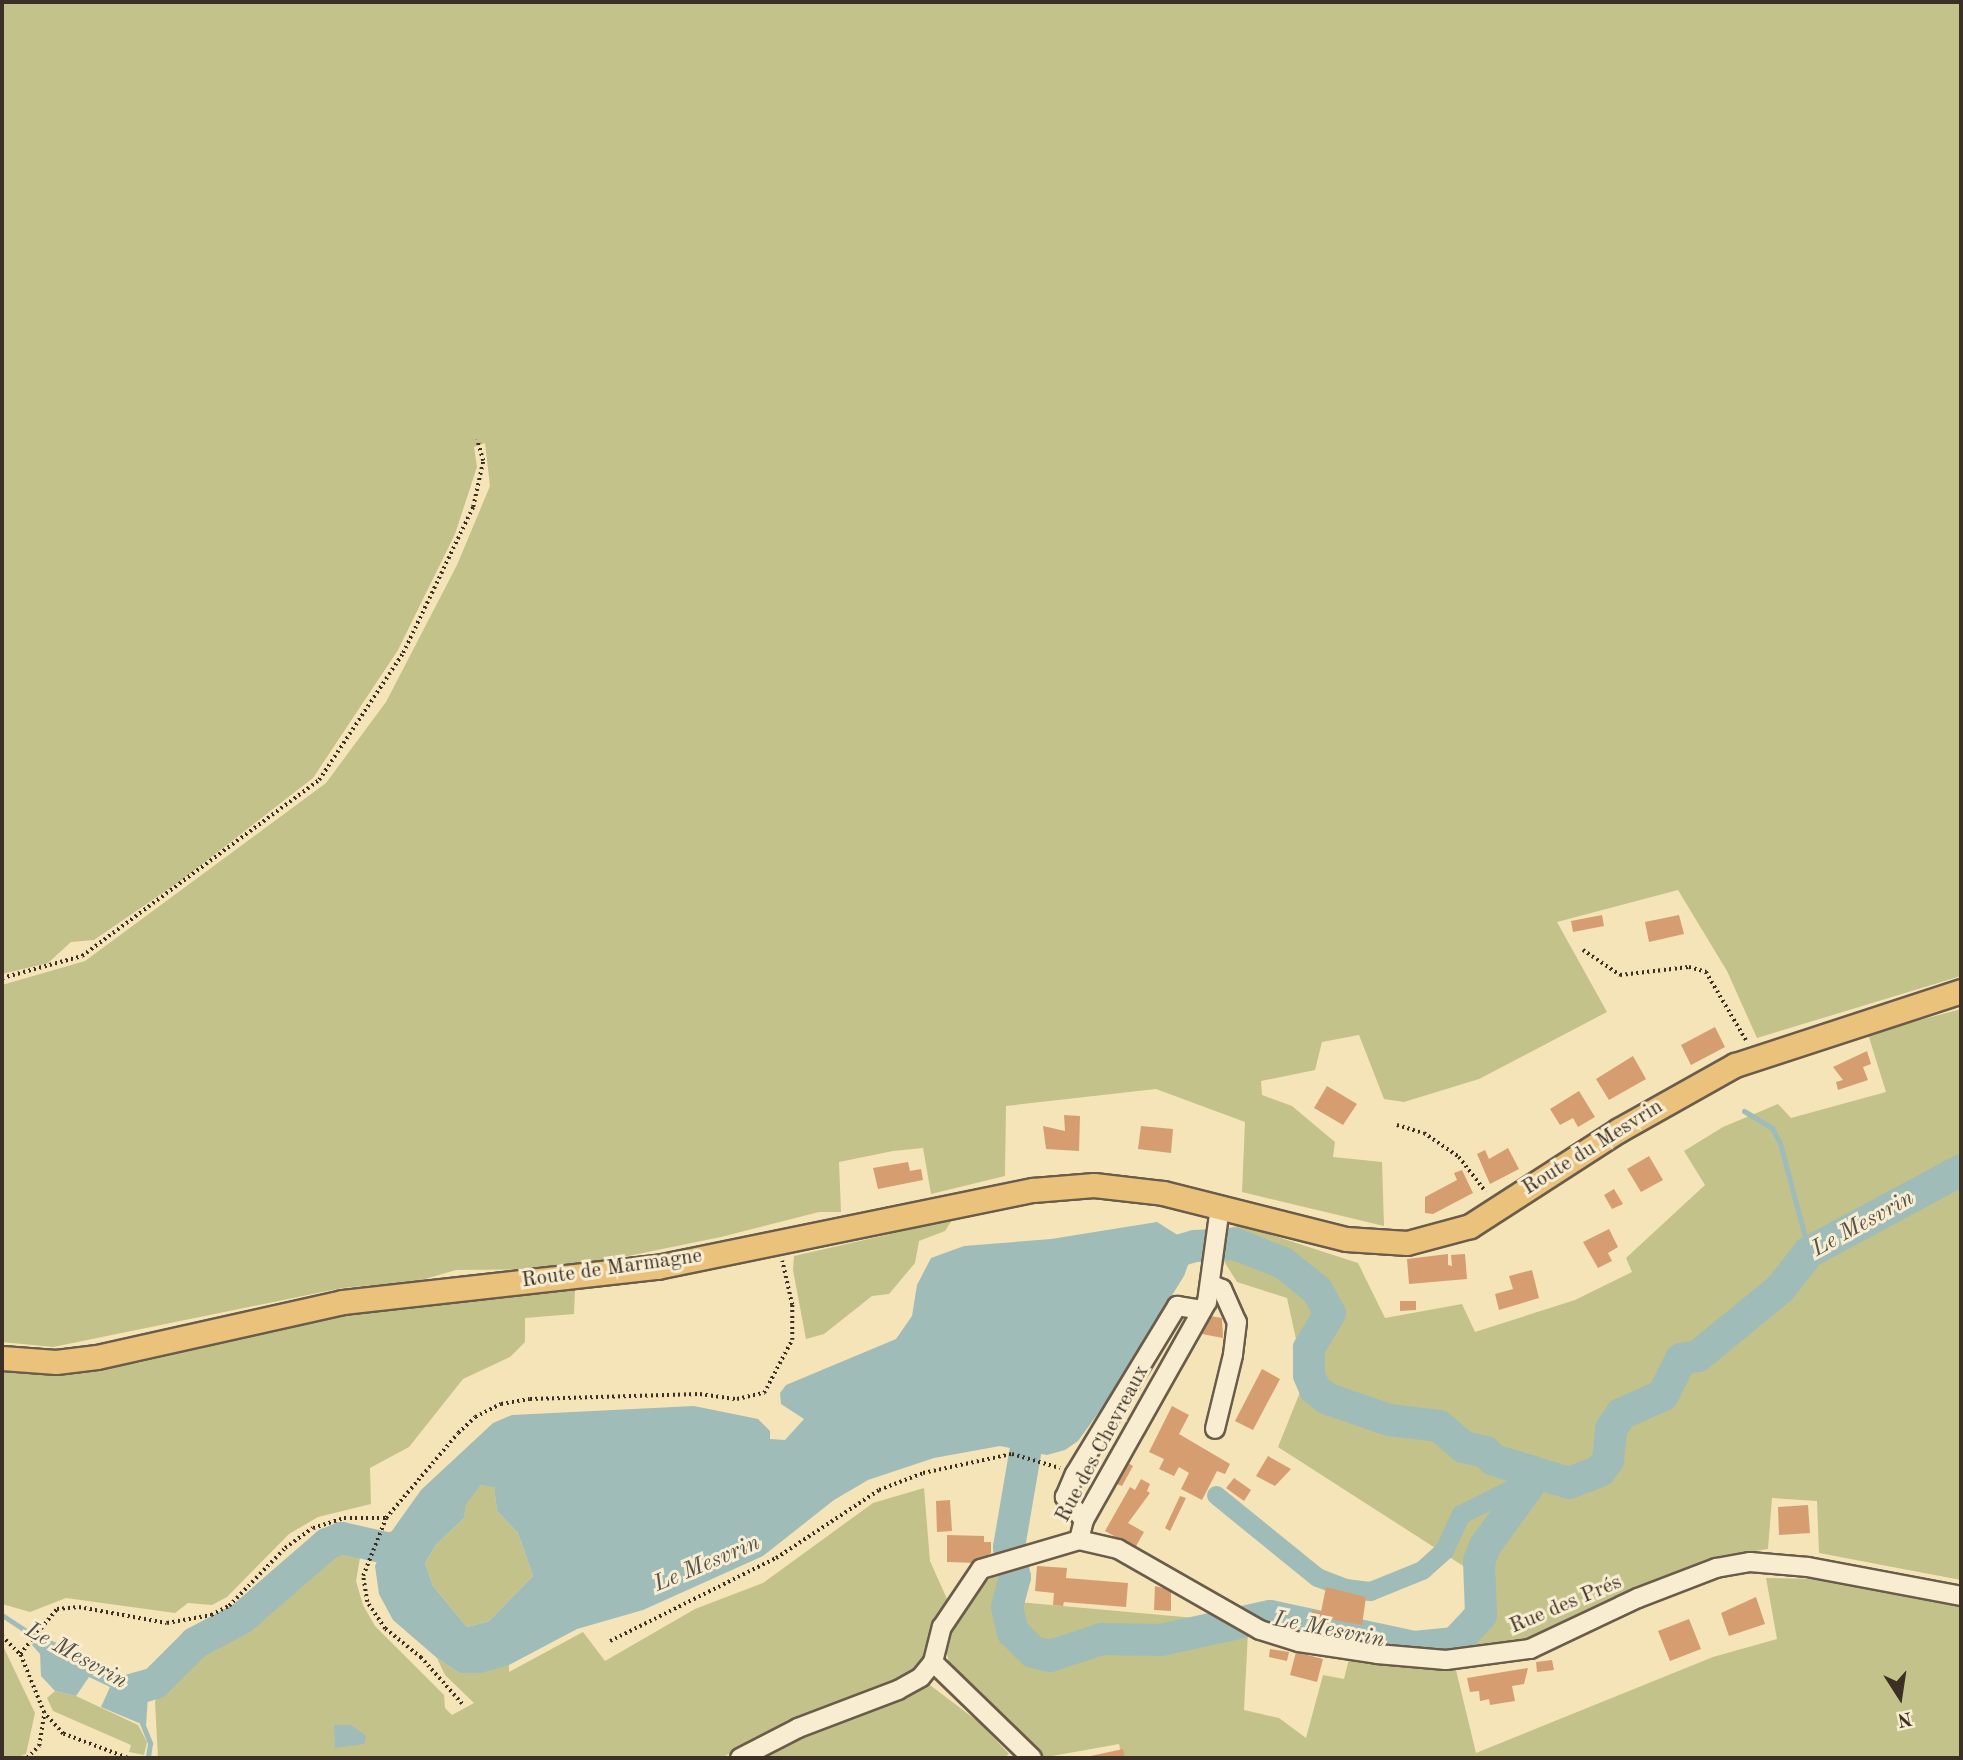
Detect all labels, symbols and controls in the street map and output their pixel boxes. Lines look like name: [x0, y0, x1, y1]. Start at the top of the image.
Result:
street label: Route du Mesvrin: [1518, 1095, 1668, 1201]
water label: Le Mesvrin: [1807, 1185, 1919, 1263]
street label: Route de Marmagne: [520, 1244, 704, 1294]
street label: Rue des Chevreaux: [1051, 1361, 1155, 1527]
water label: Le Mesvrin: [650, 1529, 764, 1599]
street label: Rue des Prés: [1506, 1570, 1626, 1640]
water label: Le Mesvrin: [1271, 1606, 1387, 1654]
water label: Le Mesvrin: [20, 1617, 132, 1695]
north arrow: [1865, 1662, 1935, 1732]
text: N: [1895, 1707, 1914, 1729]

